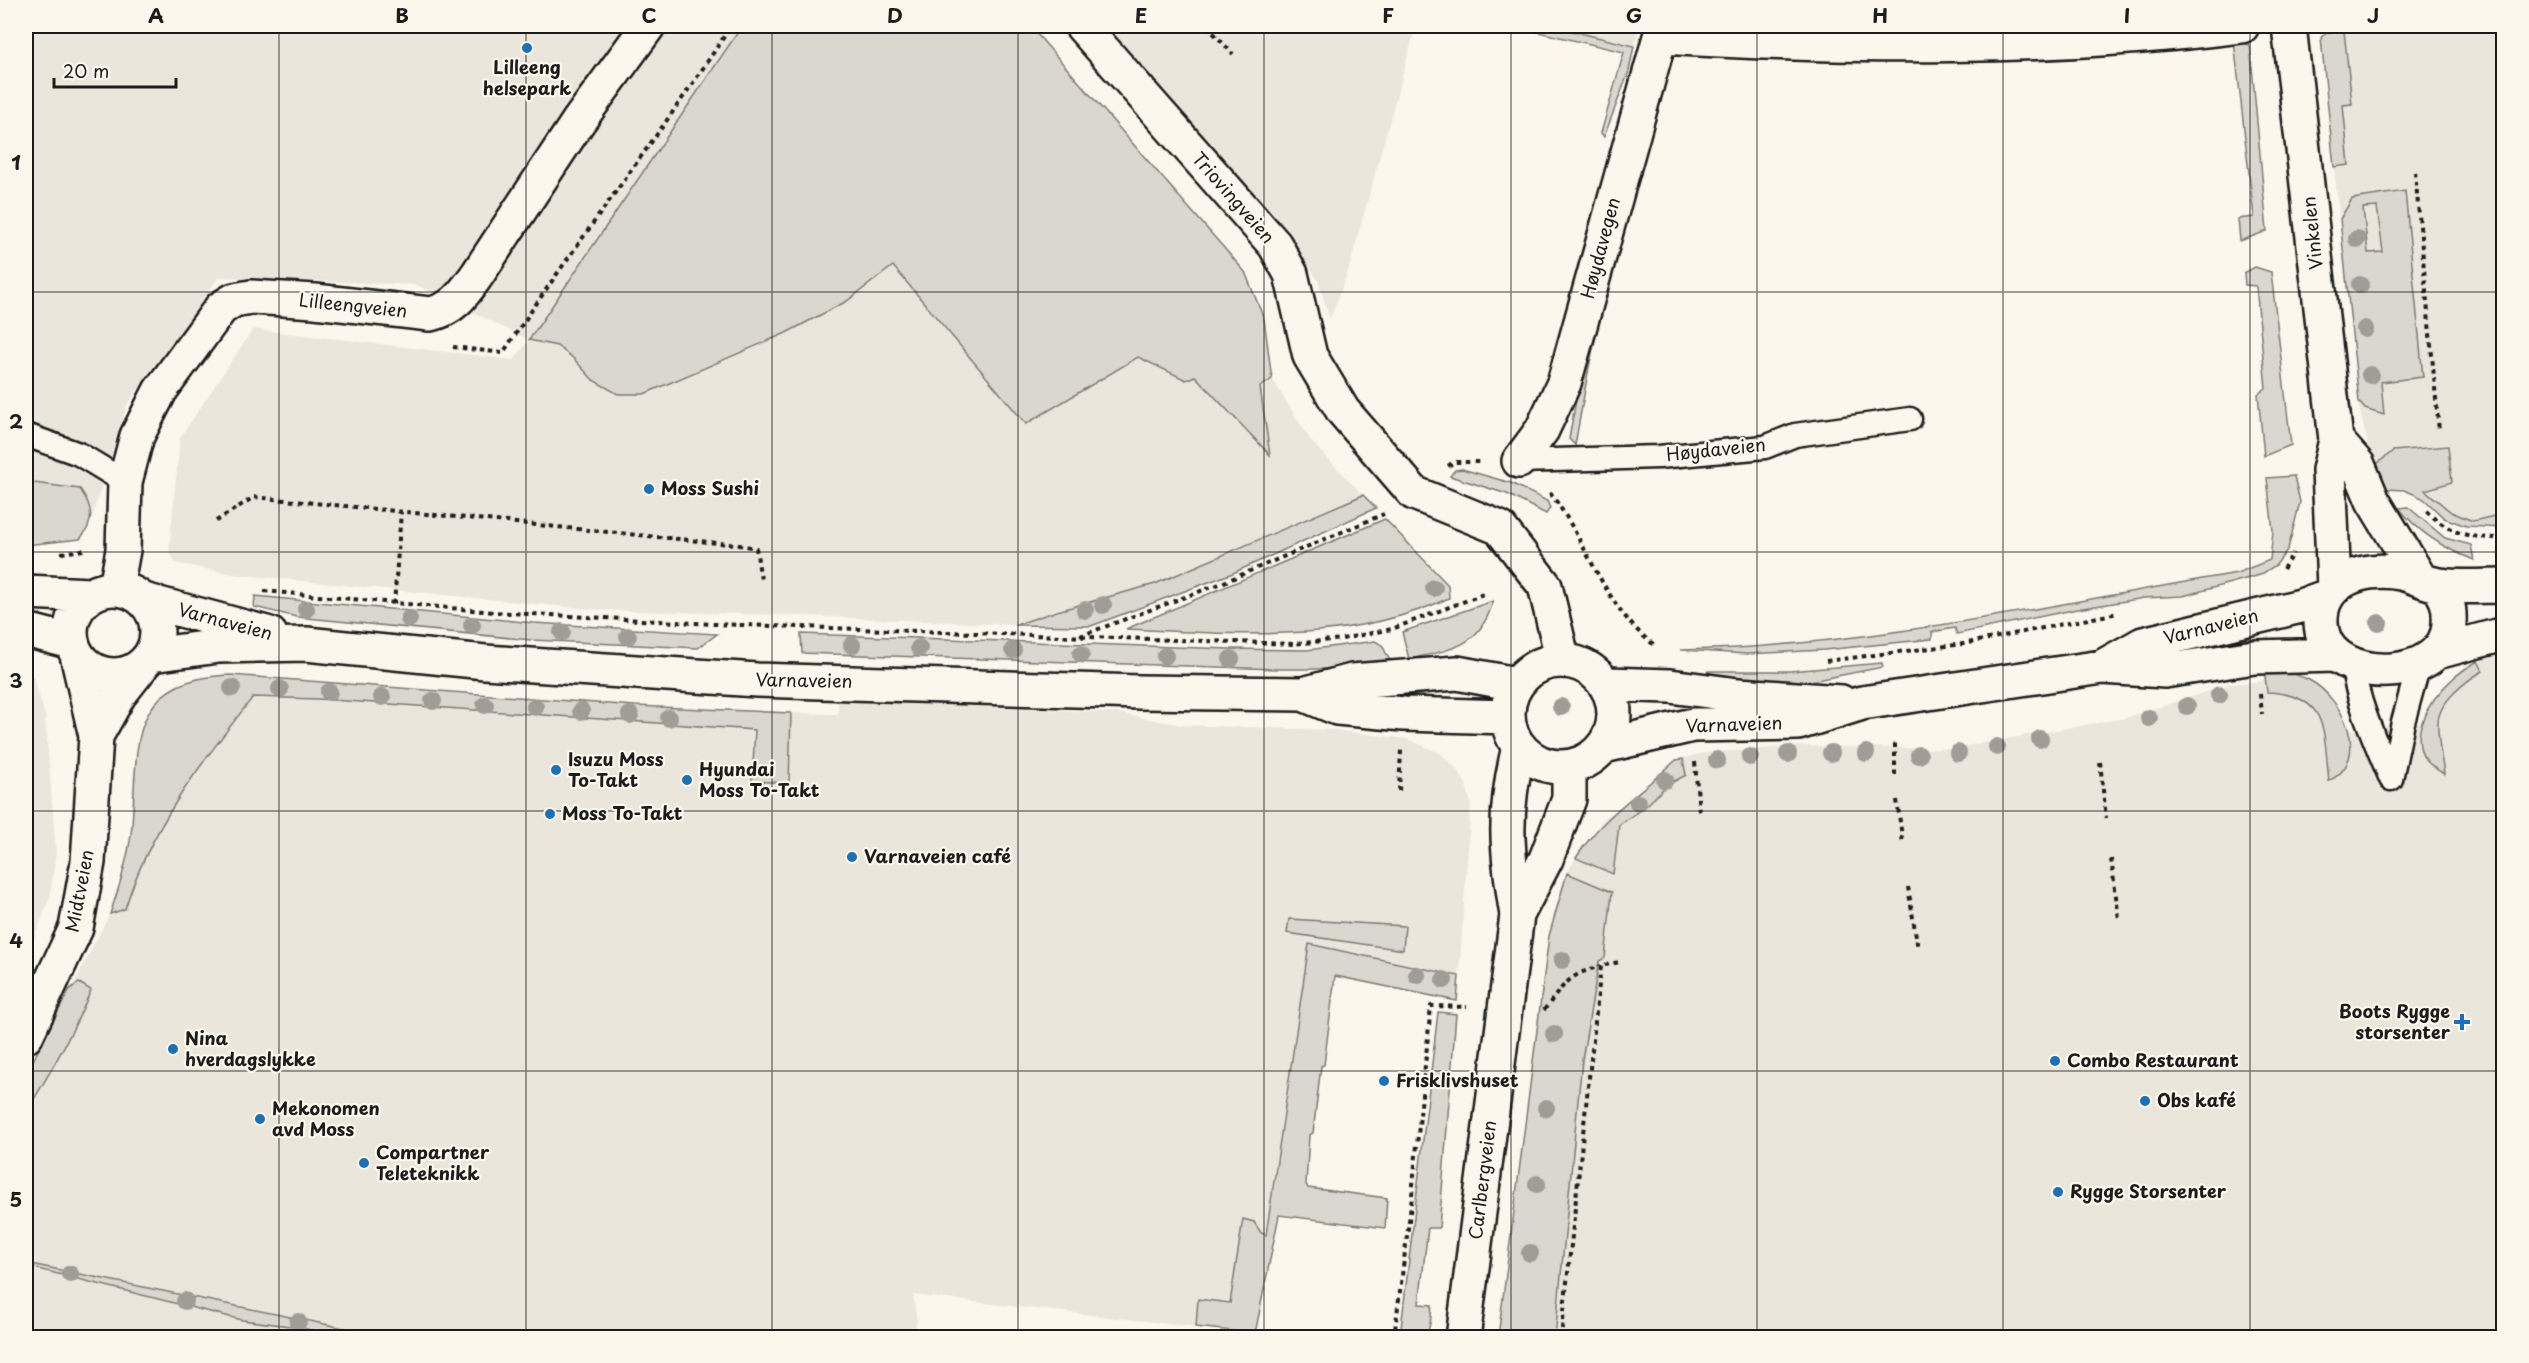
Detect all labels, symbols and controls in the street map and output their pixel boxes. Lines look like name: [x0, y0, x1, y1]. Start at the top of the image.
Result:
text: A: [148, 0, 164, 30]
text: B: [395, 0, 409, 30]
text: C: [641, 0, 657, 30]
text: D: [887, 0, 903, 30]
text: E: [1135, 0, 1147, 30]
text: F: [1382, 0, 1394, 30]
text: G: [1626, 0, 1642, 30]
text: H: [1872, 0, 1888, 30]
text: I: [2124, 0, 2130, 30]
text: J: [2367, 0, 2379, 30]
marker: Lilleeng helsepark: [520, 41, 534, 55]
scale bar: [54, 51, 176, 89]
place label: Lilleeng helsepark: [483, 53, 571, 101]
text: 20 m: [63, 57, 109, 84]
street label: Triovingveien: [1187, 145, 1282, 249]
text: 1: [11, 147, 21, 177]
street label: Høydavegen: [1573, 194, 1626, 301]
street label: Vinkelen: [2294, 195, 2329, 271]
street label: Lilleengveien: [298, 285, 409, 324]
text: 2: [9, 406, 23, 436]
street label: Høydaveien: [1665, 430, 1767, 467]
place label: Moss Sushi: [661, 474, 759, 501]
marker: Moss Sushi: [642, 482, 656, 496]
street label: Varnaveien: [175, 595, 276, 646]
street label: Varnaveien: [2160, 601, 2261, 650]
text: 3: [9, 665, 23, 695]
street label: Varnaveien: [755, 665, 853, 694]
street label: Varnaveien: [1685, 708, 1783, 739]
place label: Isuzu Moss To-Takt: [568, 745, 664, 793]
place label: Hyundai Moss To-Takt: [699, 755, 820, 803]
marker: Isuzu Moss To-Takt: [549, 763, 563, 777]
marker: Hyundai Moss To-Takt: [680, 773, 694, 787]
place label: Moss To-Takt: [562, 799, 683, 826]
marker: Moss To-Takt: [543, 807, 557, 821]
place label: Varnaveien café: [864, 842, 1011, 869]
street label: Midtveien: [57, 847, 100, 934]
marker: Varnaveien café: [845, 850, 859, 864]
text: 4: [9, 925, 23, 955]
place label: Boots Rygge storsenter: [2339, 997, 2451, 1045]
marker: Boots Rygge storsenter: [2455, 1015, 2469, 1029]
place label: Nina hverdagslykke: [185, 1024, 316, 1072]
marker: Nina hverdagslykke: [166, 1042, 180, 1056]
place label: Combo Restaurant: [2067, 1046, 2239, 1073]
marker: Combo Restaurant: [2048, 1054, 2062, 1068]
place label: Frisklivshuset: [1396, 1066, 1519, 1093]
marker: Frisklivshuset: [1377, 1074, 1391, 1088]
place label: Obs kafé: [2157, 1086, 2236, 1113]
place label: Mekonomen avd Moss: [272, 1094, 380, 1142]
marker: Obs kafé: [2138, 1094, 2152, 1108]
marker: Mekonomen avd Moss: [253, 1112, 267, 1126]
street label: Carlbergveien: [1461, 1119, 1502, 1241]
place label: Compartner Teleteknikk: [376, 1138, 490, 1186]
marker: Compartner Teleteknikk: [357, 1156, 371, 1170]
place label: Rygge Storsenter: [2070, 1177, 2227, 1204]
text: 5: [10, 1184, 22, 1214]
marker: Rygge Storsenter: [2051, 1185, 2065, 1199]

